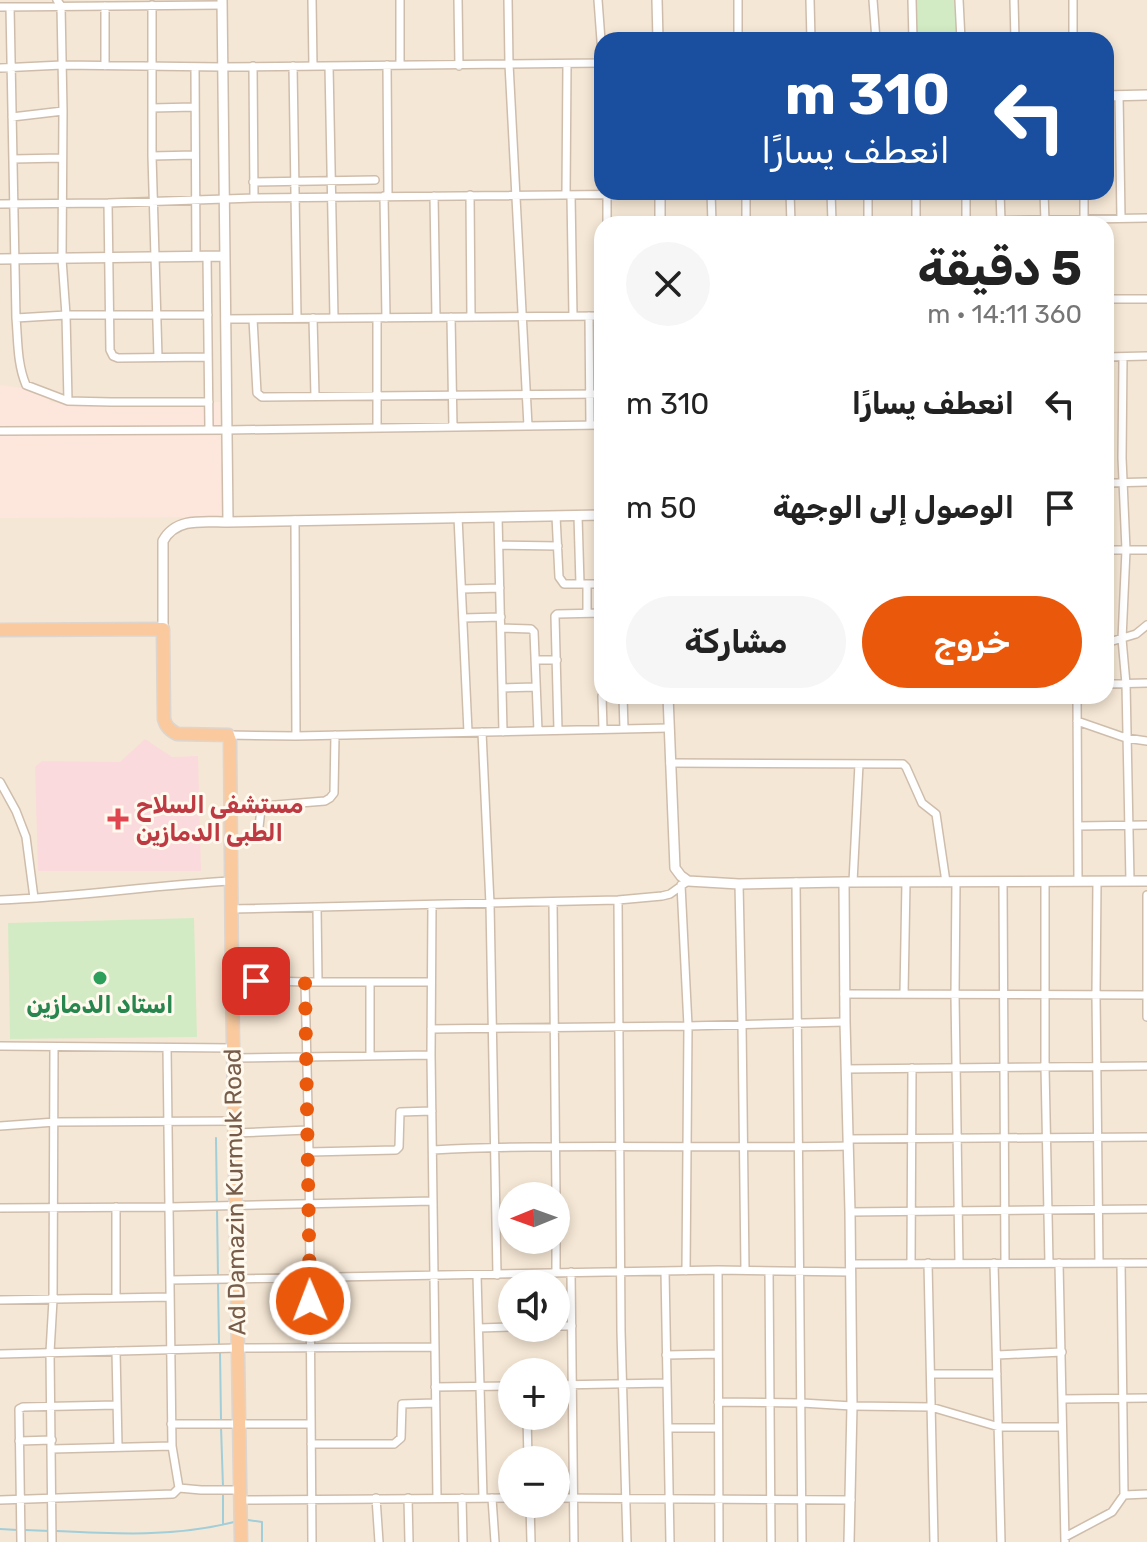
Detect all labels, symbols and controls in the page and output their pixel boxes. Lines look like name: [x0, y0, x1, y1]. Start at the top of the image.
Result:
text: 310 m: [785, 62, 950, 128]
icon: left: [978, 64, 1082, 168]
text: انعطف يسارًا: [761, 129, 950, 172]
text: 5 دقيقة: [917, 240, 1082, 297]
button: close: [626, 242, 710, 326]
text: 360 m · 14:11: [927, 299, 1082, 330]
icon: left: [1038, 382, 1082, 426]
text: 310 m: [626, 386, 709, 422]
text: انعطف يسارًا: [852, 386, 1014, 422]
icon: arrive: [1038, 486, 1082, 530]
text: 50 m: [626, 490, 697, 526]
text: الوصول إلى الوجهة: [773, 490, 1014, 526]
button: مشاركة: [626, 596, 846, 688]
button: خروج: [862, 596, 1082, 688]
place label: مستشفى السلاح الطبى الدمازين: [136, 791, 304, 847]
marker: مستشفى السلاح الطبى الدمازين: [107, 808, 129, 830]
pin: [222, 947, 290, 1015]
icon: arrive: [234, 959, 278, 1003]
marker: استاد الدمازين: [91, 969, 109, 987]
place label: استاد الدمازين: [27, 991, 173, 1019]
street label: Ad Damazin Kurmuk Road: [218, 1048, 252, 1336]
north arrow: [498, 1182, 570, 1254]
map controls: [498, 1182, 570, 1518]
position arrow: [268, 1259, 352, 1343]
button: sound: [498, 1270, 570, 1342]
button: +: [498, 1358, 570, 1430]
button: −: [498, 1446, 570, 1518]

